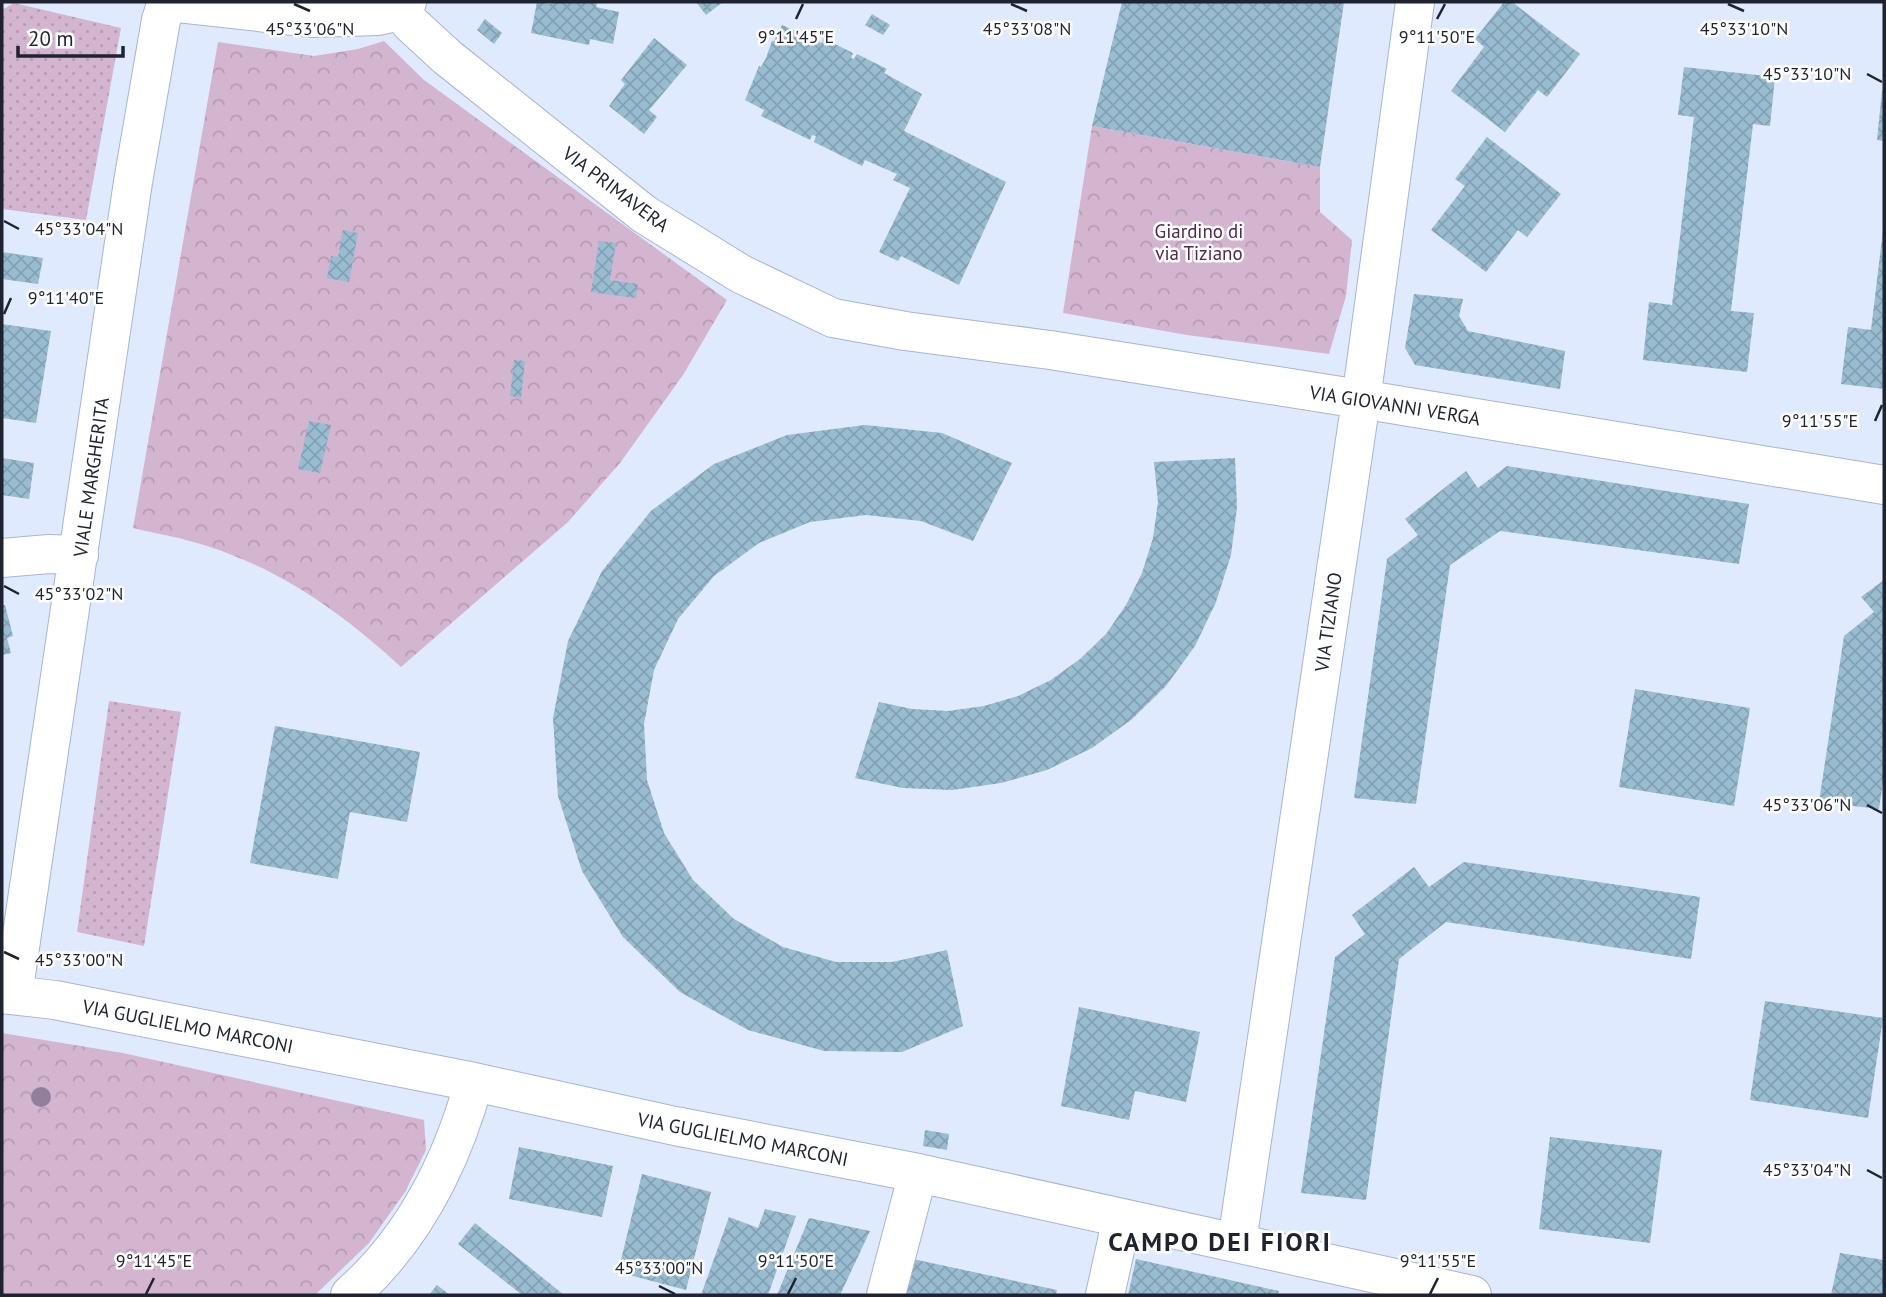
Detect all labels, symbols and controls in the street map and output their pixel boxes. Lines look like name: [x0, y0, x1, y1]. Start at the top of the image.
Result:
scale bar: [18, 14, 122, 58]
text: 45°33'06"N: [266, 17, 354, 40]
text: 45°33'08"N: [983, 17, 1071, 40]
text: 45°33'10"N: [1700, 17, 1788, 40]
text: 20 m: [28, 25, 74, 52]
text: 9°11'45"E: [758, 25, 834, 48]
text: 9°11'50"E: [1399, 25, 1475, 48]
text: 45°33'10"N: [1763, 62, 1851, 85]
street label: VIA PRIMAVERA: [557, 140, 674, 237]
text: 45°33'04"N: [35, 217, 123, 240]
park label: Giardino di via Tiziano: [1155, 219, 1243, 265]
text: 9°11'40"E: [28, 286, 104, 309]
street label: VIA GIOVANNI VERGA: [1307, 380, 1482, 430]
street label: VIALE MARGHERITA: [68, 396, 114, 559]
text: 9°11'55"E: [1782, 409, 1858, 432]
street label: VIA TIZIANO: [1309, 571, 1347, 674]
text: 45°33'02"N: [35, 582, 123, 605]
text: 45°33'06"N: [1763, 793, 1851, 816]
text: 45°33'00"N: [35, 948, 123, 971]
street label: VIA GUGLIELMO MARCONI: [80, 994, 295, 1058]
street label: VIA GUGLIELMO MARCONI: [635, 1107, 850, 1171]
text: 45°33'04"N: [1763, 1158, 1851, 1181]
district label: CAMPO DEI FIORI: [1108, 1225, 1332, 1258]
text: 9°11'45"E: [116, 1249, 192, 1272]
text: 9°11'50"E: [758, 1249, 834, 1272]
text: 9°11'55"E: [1400, 1249, 1476, 1272]
text: 45°33'00"N: [615, 1256, 703, 1279]

